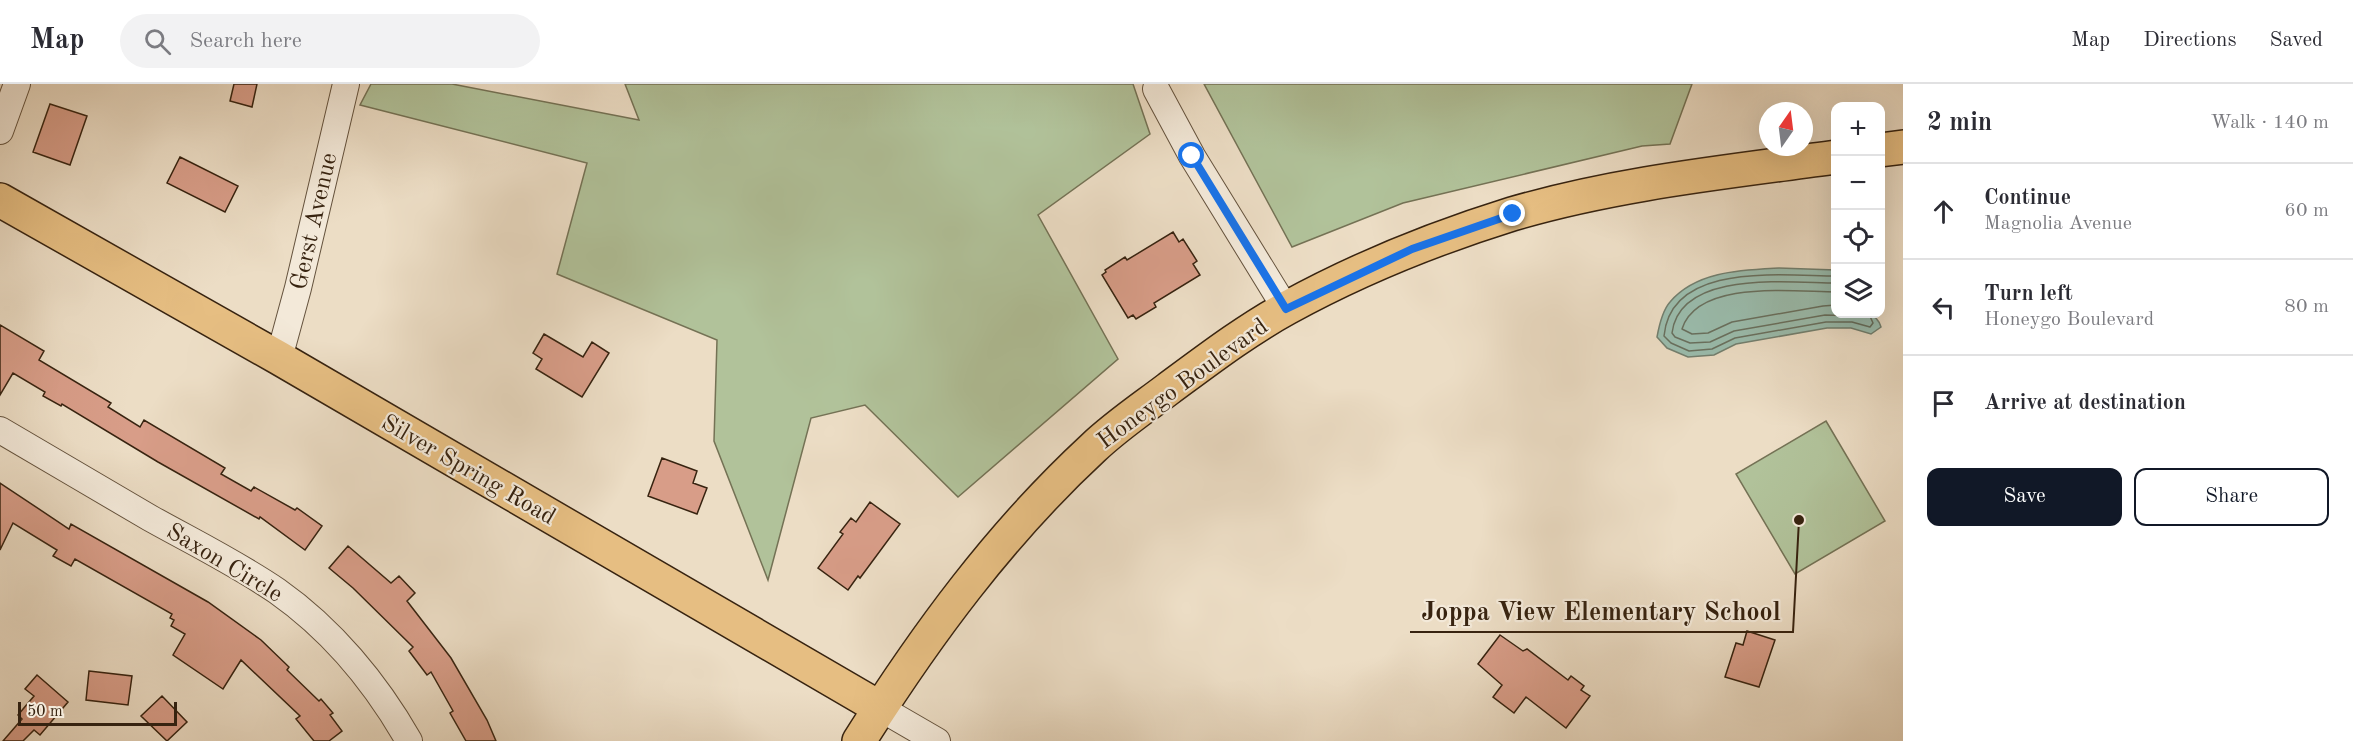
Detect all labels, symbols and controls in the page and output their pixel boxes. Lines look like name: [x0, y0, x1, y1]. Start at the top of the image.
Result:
search box: [120, 14, 540, 68]
icon: search: [141, 25, 174, 58]
text: Map: [30, 27, 84, 55]
text: Search here: [189, 30, 302, 52]
text: Map: [2071, 30, 2110, 51]
text: Directions: [2143, 30, 2237, 51]
text: Saved: [2270, 30, 2323, 51]
north arrow: [1759, 102, 1813, 156]
map controls: [1831, 102, 1885, 318]
button: +: [1831, 102, 1885, 156]
text: 2 min: [1927, 110, 1992, 136]
text: Walk · 140 m: [2210, 113, 2329, 133]
route start: [1178, 142, 1204, 168]
street label: Gerst Avenue: [288, 151, 342, 292]
button: −: [1831, 156, 1885, 210]
text: Continue: [1984, 187, 2071, 209]
icon: ahead: [1927, 195, 1960, 228]
route end: [1499, 200, 1525, 226]
text: 60 m: [2284, 201, 2329, 221]
button: locate: [1831, 210, 1885, 264]
text: Magnolia Avenue: [1984, 214, 2132, 234]
button: layers: [1831, 264, 1885, 318]
text: Turn left: [1984, 283, 2073, 305]
icon: left: [1927, 291, 1960, 324]
text: 80 m: [2284, 297, 2329, 317]
text: Honeygo Boulevard: [1984, 310, 2154, 330]
street label: Honeygo Boulevard: [1094, 315, 1273, 454]
icon: arrive: [1927, 387, 1960, 420]
text: Arrive at destination: [1984, 392, 2186, 414]
street label: Silver Spring Road: [377, 411, 559, 530]
button: Save: [1927, 468, 2122, 526]
button: Share: [2134, 468, 2329, 526]
street label: Saxon Circle: [162, 520, 286, 608]
callout: Joppa View Elementary School: [1410, 588, 1793, 632]
text: Joppa View Elementary School: [1421, 600, 1781, 626]
scale bar: [18, 699, 177, 726]
text: 50 m: [27, 704, 63, 720]

